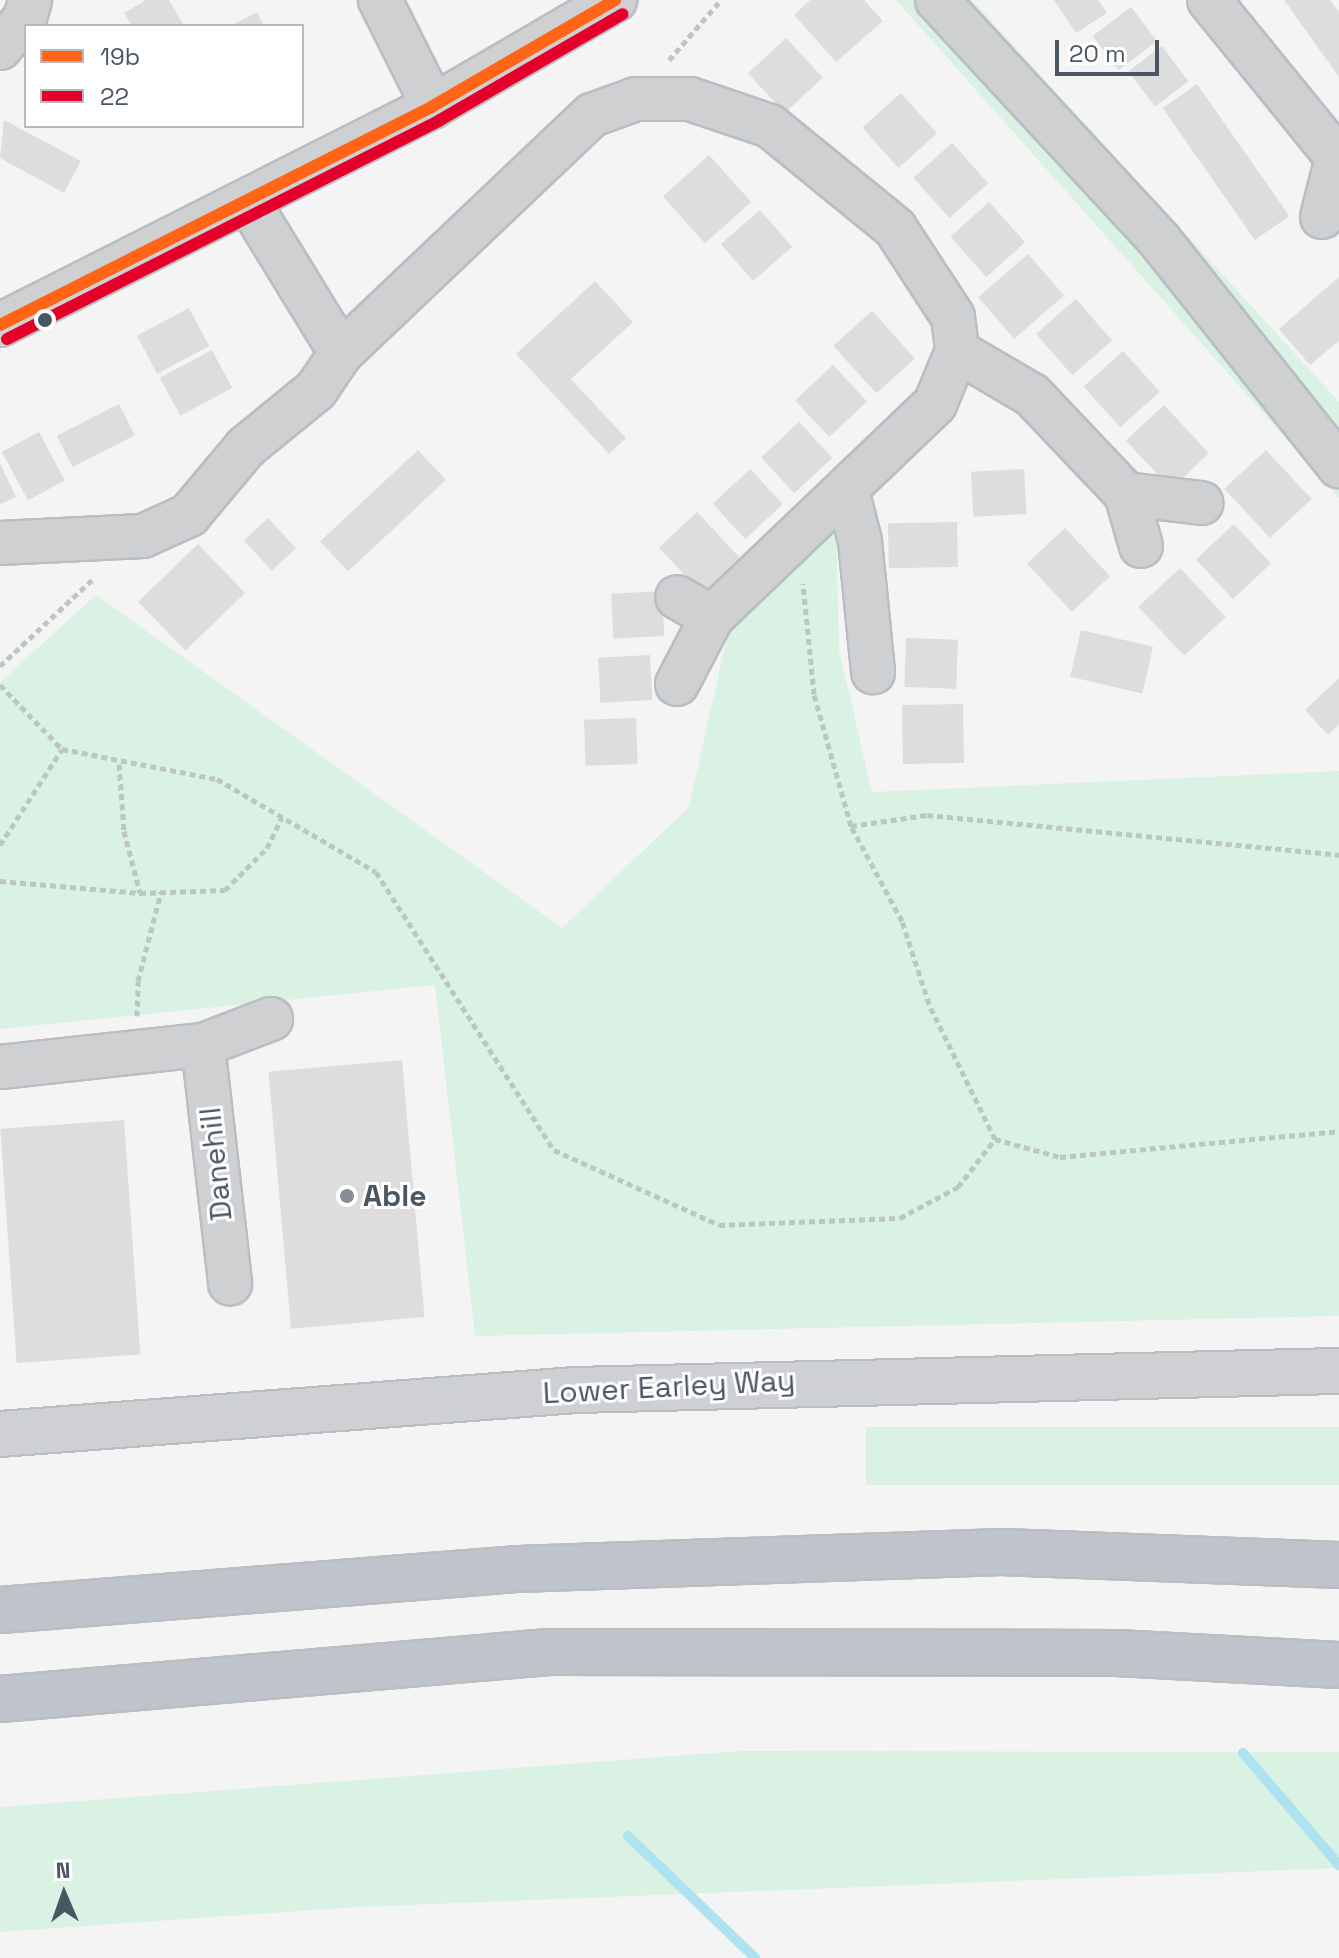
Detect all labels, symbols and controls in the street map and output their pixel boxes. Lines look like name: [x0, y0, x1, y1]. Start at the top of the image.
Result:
legend: [24, 24, 304, 128]
scale bar: [1059, 24, 1163, 74]
text: 20 m: [1069, 38, 1126, 69]
text: 19b: [100, 41, 140, 72]
text: 22: [100, 81, 129, 112]
unlabelled marker: [37, 312, 53, 328]
street label: Danehill: [192, 1106, 240, 1222]
place label: Able: [363, 1178, 426, 1214]
marker: Able: [338, 1187, 356, 1205]
street label: Lower Earley Way: [542, 1362, 796, 1412]
north arrow: [24, 1854, 104, 1934]
text: N: [55, 1856, 71, 1884]

